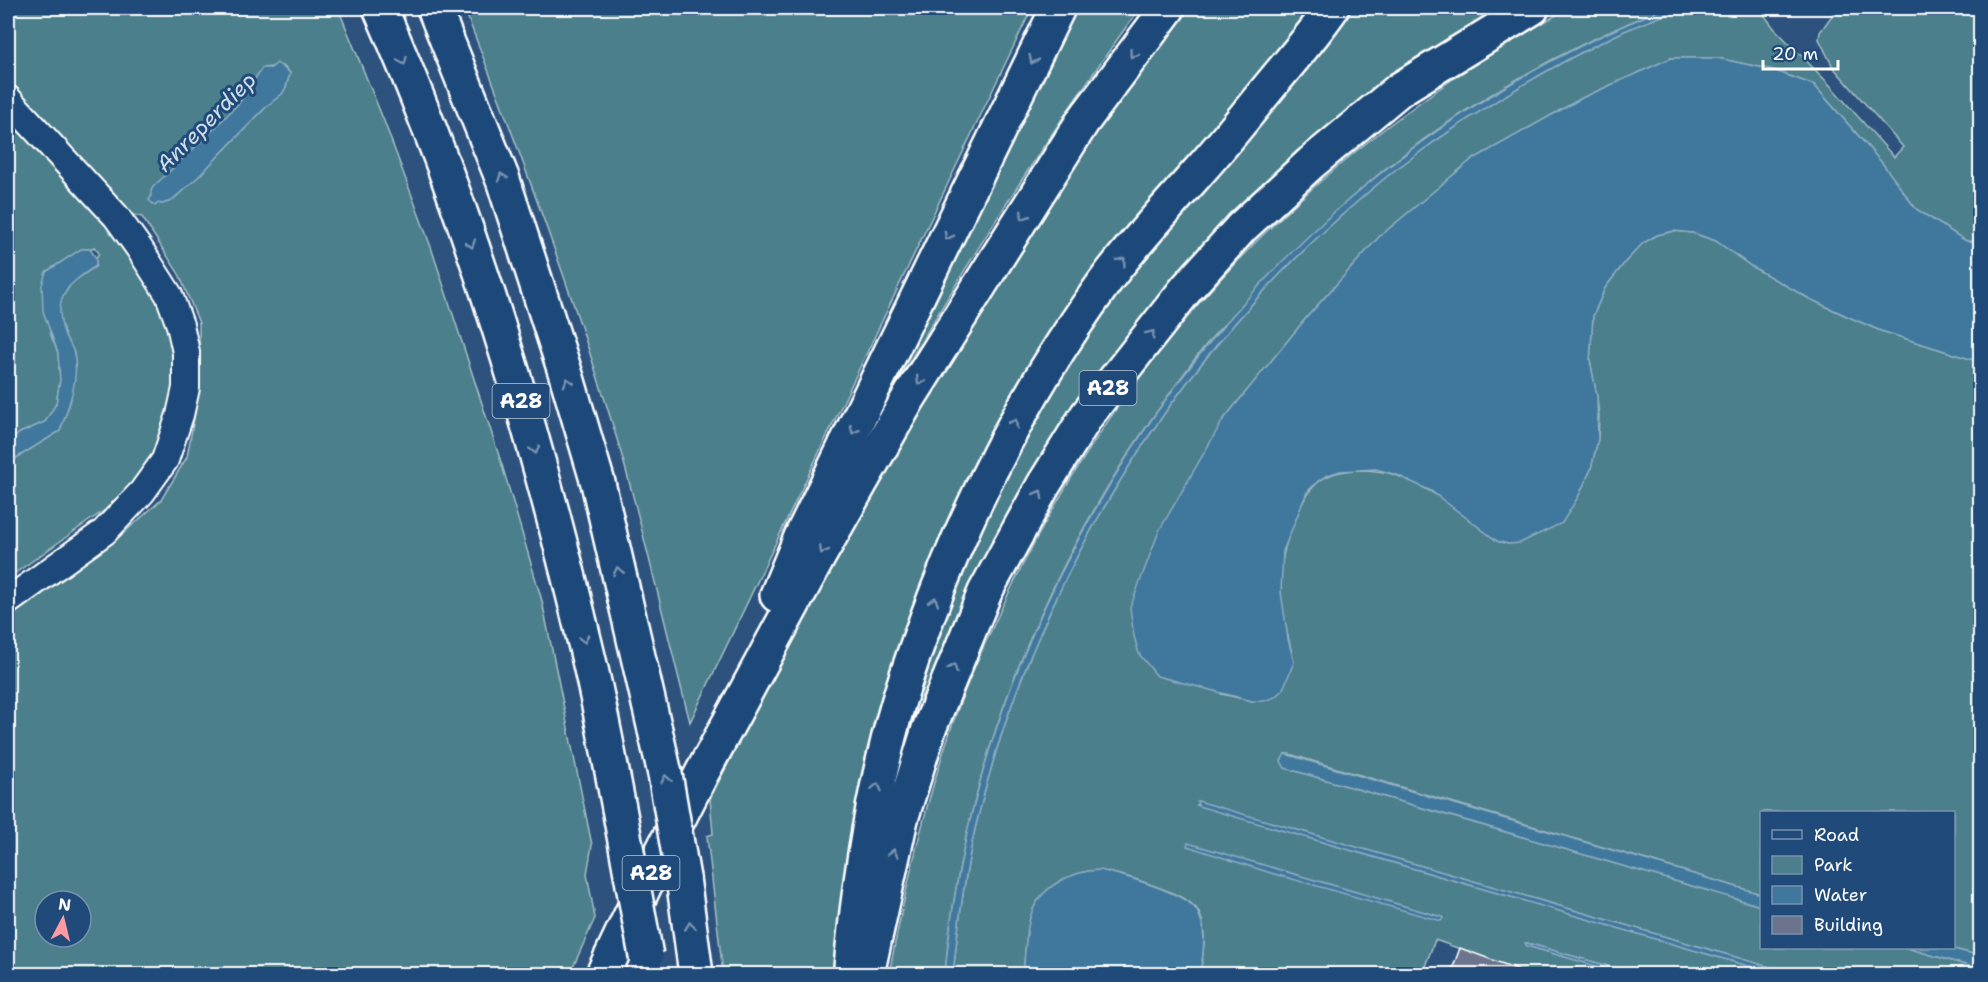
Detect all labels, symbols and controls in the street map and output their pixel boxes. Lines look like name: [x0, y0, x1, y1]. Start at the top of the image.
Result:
scale bar: [1763, 33, 1838, 71]
text: 20 m: [1772, 42, 1818, 66]
one-way arrow: [1129, 48, 1140, 59]
one-way arrow: [1028, 54, 1040, 65]
one-way arrow: [396, 55, 408, 66]
water label: Anreperdiep: [150, 66, 262, 178]
one-way arrow: [496, 172, 509, 183]
one-way arrow: [1020, 209, 1031, 220]
one-way arrow: [944, 229, 956, 240]
one-way arrow: [463, 238, 476, 249]
one-way arrow: [1114, 257, 1125, 268]
one-way arrow: [1143, 330, 1154, 341]
road number: A28: [1080, 371, 1136, 405]
one-way arrow: [915, 375, 927, 385]
one-way arrow: [563, 377, 575, 388]
road number: A28: [492, 384, 550, 418]
one-way arrow: [1007, 419, 1019, 429]
one-way arrow: [850, 424, 861, 435]
one-way arrow: [528, 444, 540, 455]
one-way arrow: [1032, 489, 1043, 500]
one-way arrow: [819, 544, 830, 554]
one-way arrow: [613, 566, 626, 576]
one-way arrow: [926, 596, 939, 606]
one-way arrow: [577, 634, 590, 644]
one-way arrow: [946, 664, 958, 675]
one-way arrow: [660, 774, 673, 784]
one-way arrow: [870, 782, 883, 792]
legend: [1760, 811, 1955, 949]
text: Road: [1814, 823, 1859, 847]
one-way arrow: [886, 849, 899, 859]
text: Park: [1814, 853, 1853, 877]
road number: A28: [622, 856, 680, 890]
text: Water: [1814, 883, 1867, 907]
north arrow: [33, 889, 93, 949]
text: N: [57, 893, 72, 916]
text: Building: [1814, 913, 1883, 937]
one-way arrow: [684, 922, 696, 931]

